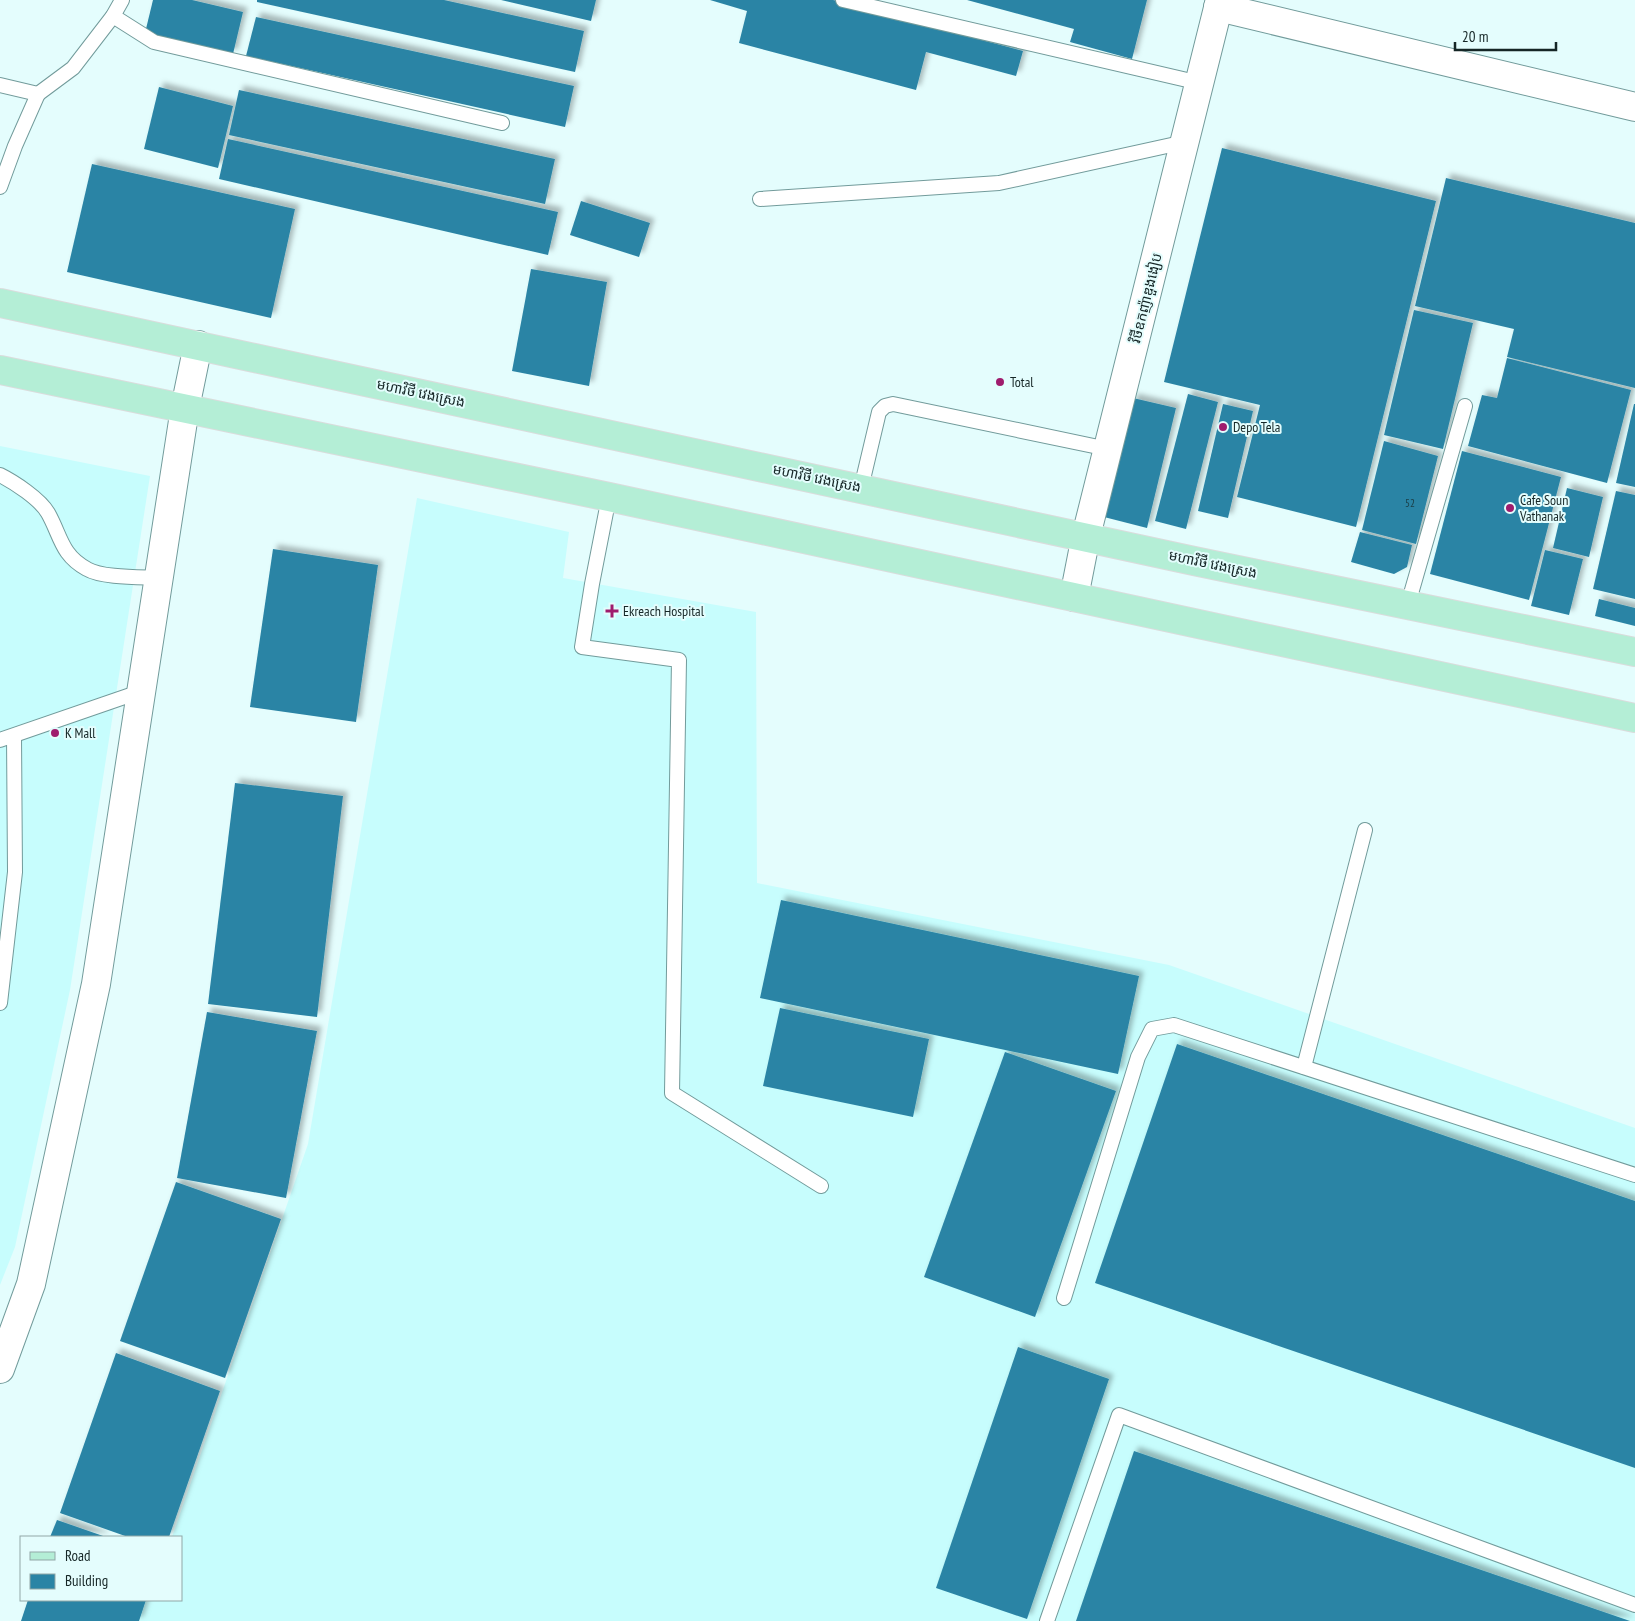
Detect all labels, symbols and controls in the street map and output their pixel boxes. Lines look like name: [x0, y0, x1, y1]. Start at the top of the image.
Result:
scale bar: [1455, 20, 1556, 52]
text: 20 m: [1462, 27, 1488, 46]
street label: វិថីឧកញ៉ាឌួងងៀប: [1126, 251, 1166, 345]
place label: Total: [1010, 373, 1034, 391]
street label: មហាវិថី វេងស្រេង: [375, 375, 467, 411]
marker: Total: [994, 376, 1006, 388]
place label: Depo Tela: [1233, 418, 1280, 436]
marker: Depo Tela: [1217, 421, 1229, 433]
street label: មហាវិថី វេងស្រេង: [771, 460, 863, 496]
place label: Cafe Soun Vathanak: [1519, 491, 1568, 525]
house number: 52: [1405, 496, 1415, 510]
marker: Cafe Soun Vathanak: [1504, 502, 1516, 514]
street label: មហាវិថី វេងស្រេង: [1167, 546, 1259, 582]
place label: Ekreach Hospital: [623, 602, 705, 620]
marker: Ekreach Hospital: [605, 604, 619, 618]
place label: K Mall: [65, 724, 96, 742]
marker: K Mall: [49, 727, 61, 739]
legend: [20, 1536, 182, 1601]
text: Road: [65, 1546, 91, 1565]
text: Building: [65, 1571, 108, 1590]

